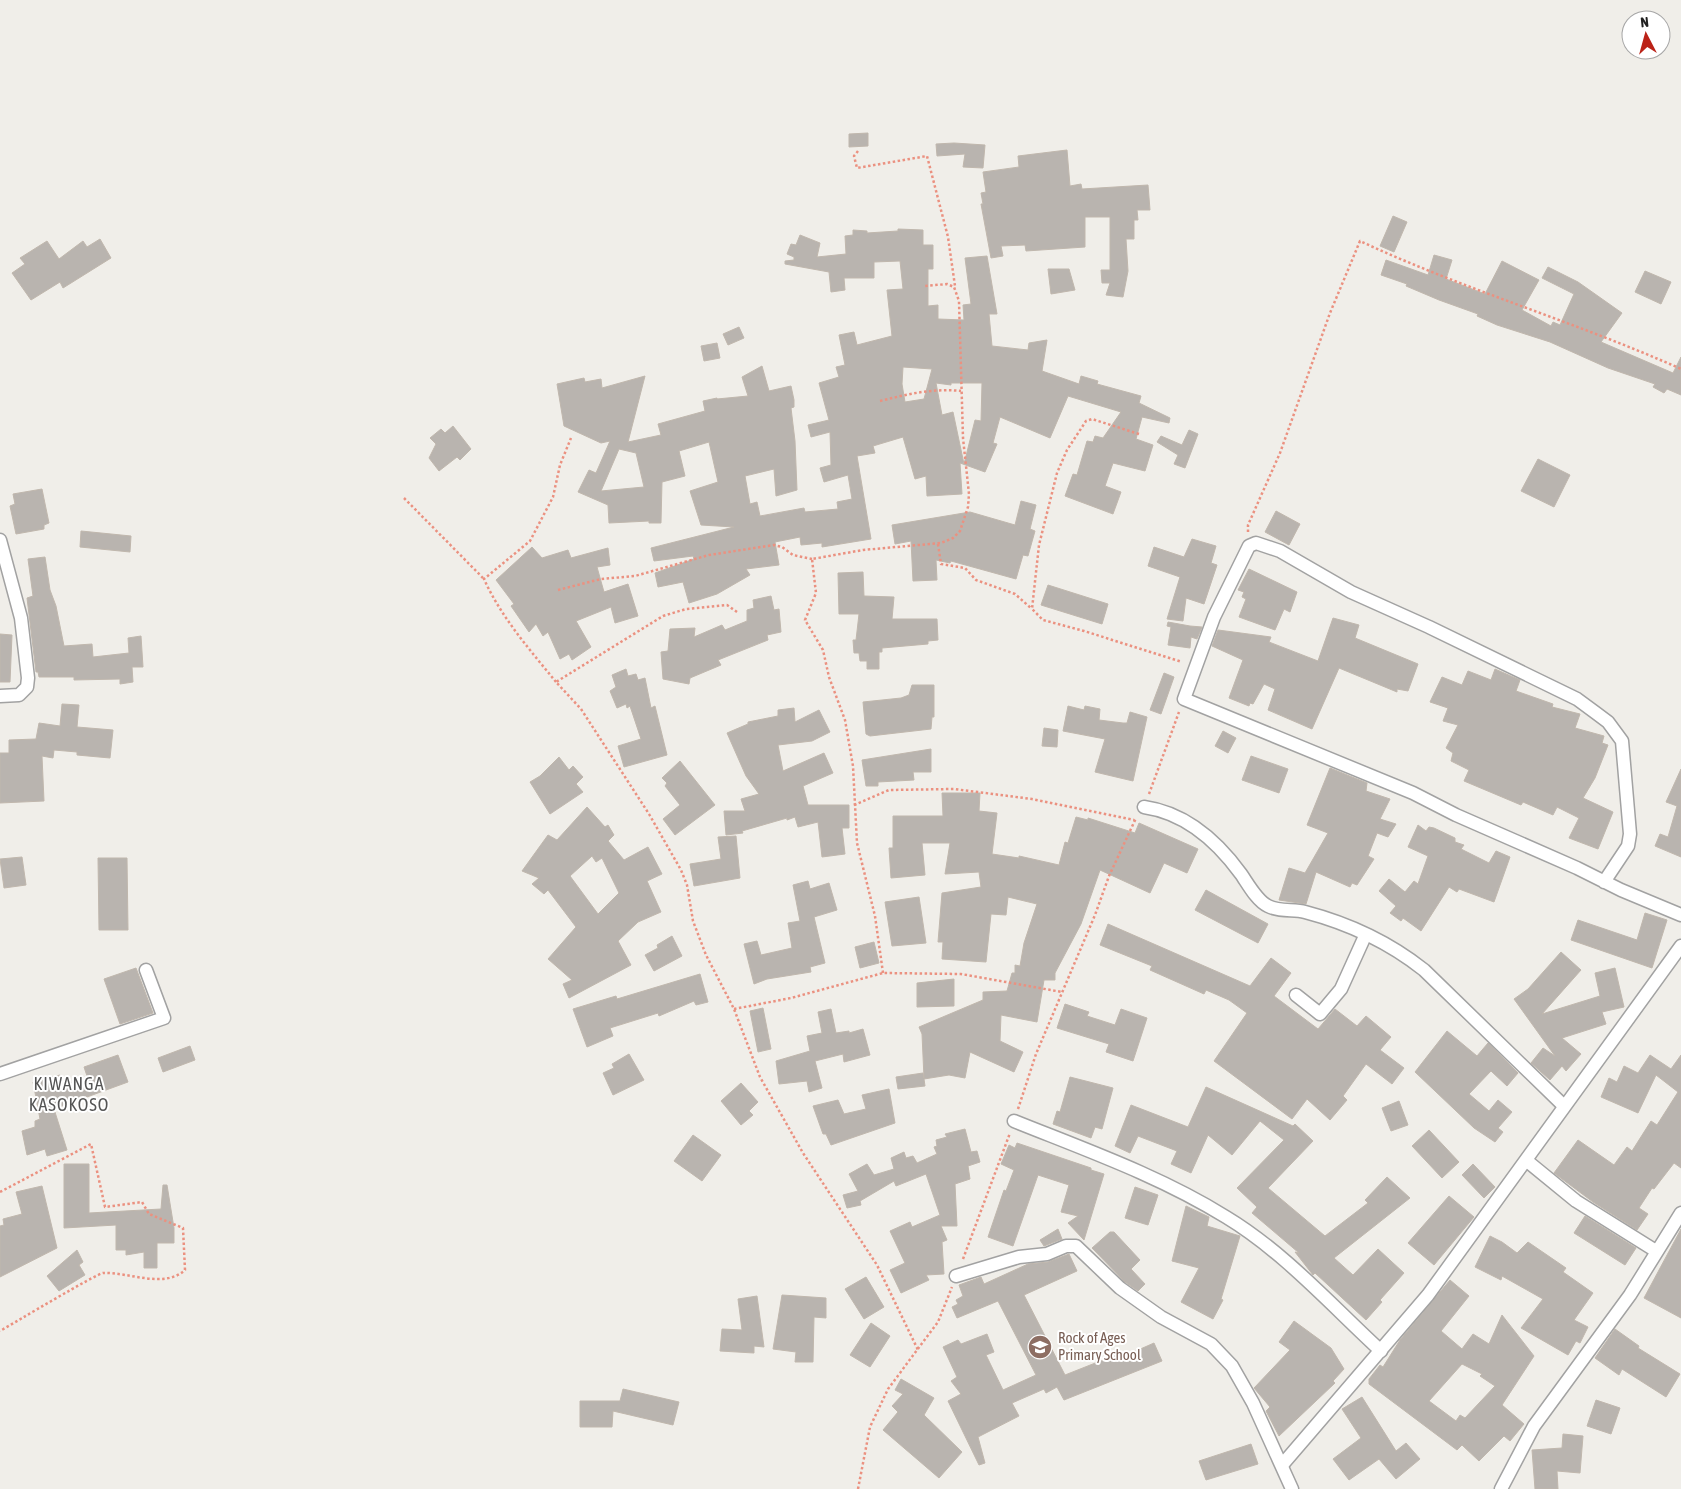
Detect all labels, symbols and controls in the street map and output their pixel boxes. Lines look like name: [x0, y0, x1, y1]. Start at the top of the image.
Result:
north arrow: [1621, 10, 1671, 60]
text: N: [1640, 14, 1650, 30]
district label: KIWANGA KASOKOSO: [29, 1073, 109, 1115]
place label: Rock of Ages Primary School: [1058, 1329, 1141, 1363]
school or university icon: Rock of Ages Primary School: [1027, 1334, 1053, 1360]

